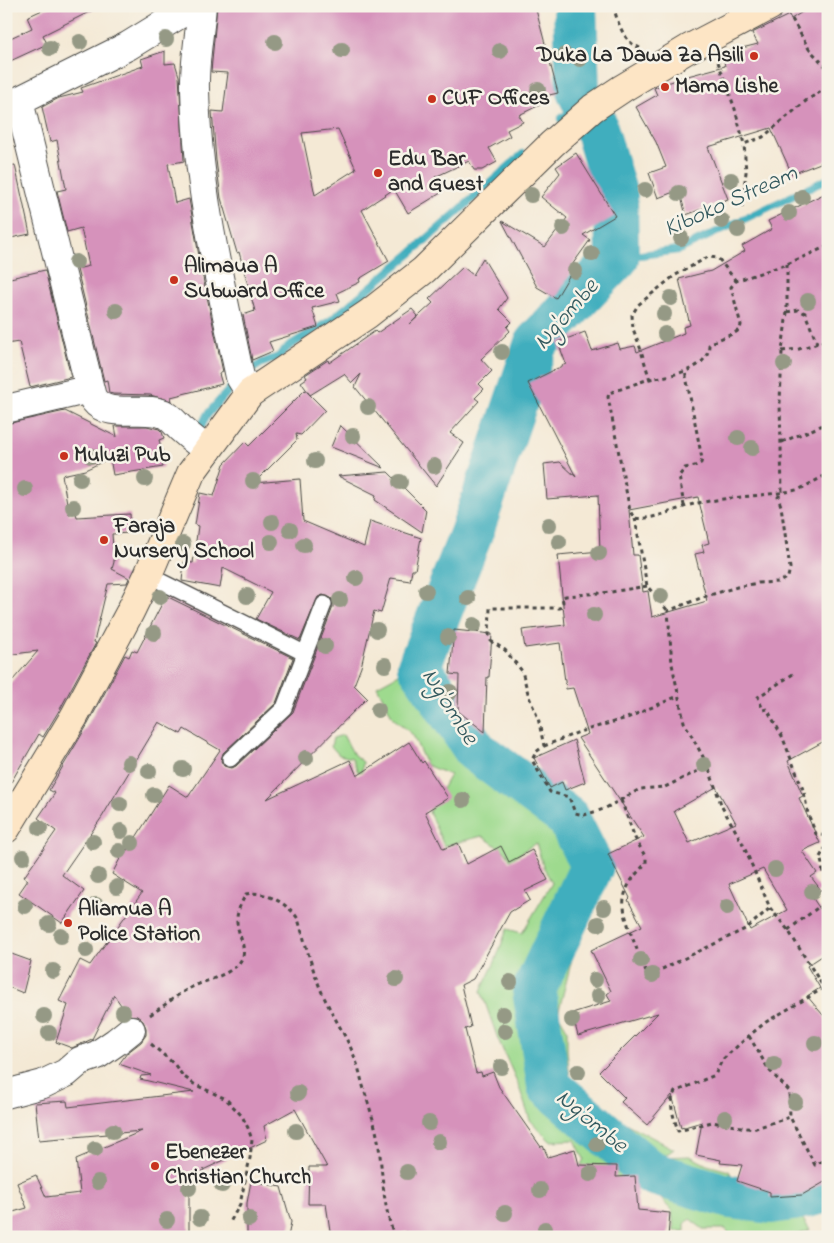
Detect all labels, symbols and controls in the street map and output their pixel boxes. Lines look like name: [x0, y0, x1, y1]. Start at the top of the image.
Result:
place label: Duka La Dawa Za Asili: [536, 40, 744, 72]
marker: Duka La Dawa Za Asili: [748, 50, 760, 62]
place label: Mama Lishe: [675, 71, 779, 103]
marker: Mama Lishe: [659, 81, 671, 93]
place label: CUF Offices: [442, 83, 550, 115]
marker: CUF Offices: [426, 93, 438, 105]
place label: Edu Bar and Guest: [388, 144, 484, 201]
water label: Kiboko Stream: [659, 157, 804, 247]
marker: Edu Bar and Guest: [372, 167, 384, 179]
place label: Alimaua A Subward Office: [184, 251, 325, 308]
water label: Ng'ombe: [526, 271, 609, 358]
marker: Alimaua A Subward Office: [168, 274, 180, 286]
place label: Muluzi Pub: [74, 440, 171, 472]
marker: Muluzi Pub: [58, 450, 70, 462]
place label: Faraja Nursery School: [113, 511, 254, 569]
marker: Faraja Nursery School: [98, 534, 110, 546]
water label: Ng'ombe: [412, 662, 487, 753]
place label: Aliamua A Police Station: [78, 894, 200, 951]
marker: Aliamua A Police Station: [62, 917, 74, 929]
water label: Ng'ombe: [548, 1082, 635, 1163]
place label: Ebenezer Christian Church: [165, 1137, 311, 1194]
marker: Ebenezer Christian Church: [149, 1160, 161, 1172]

